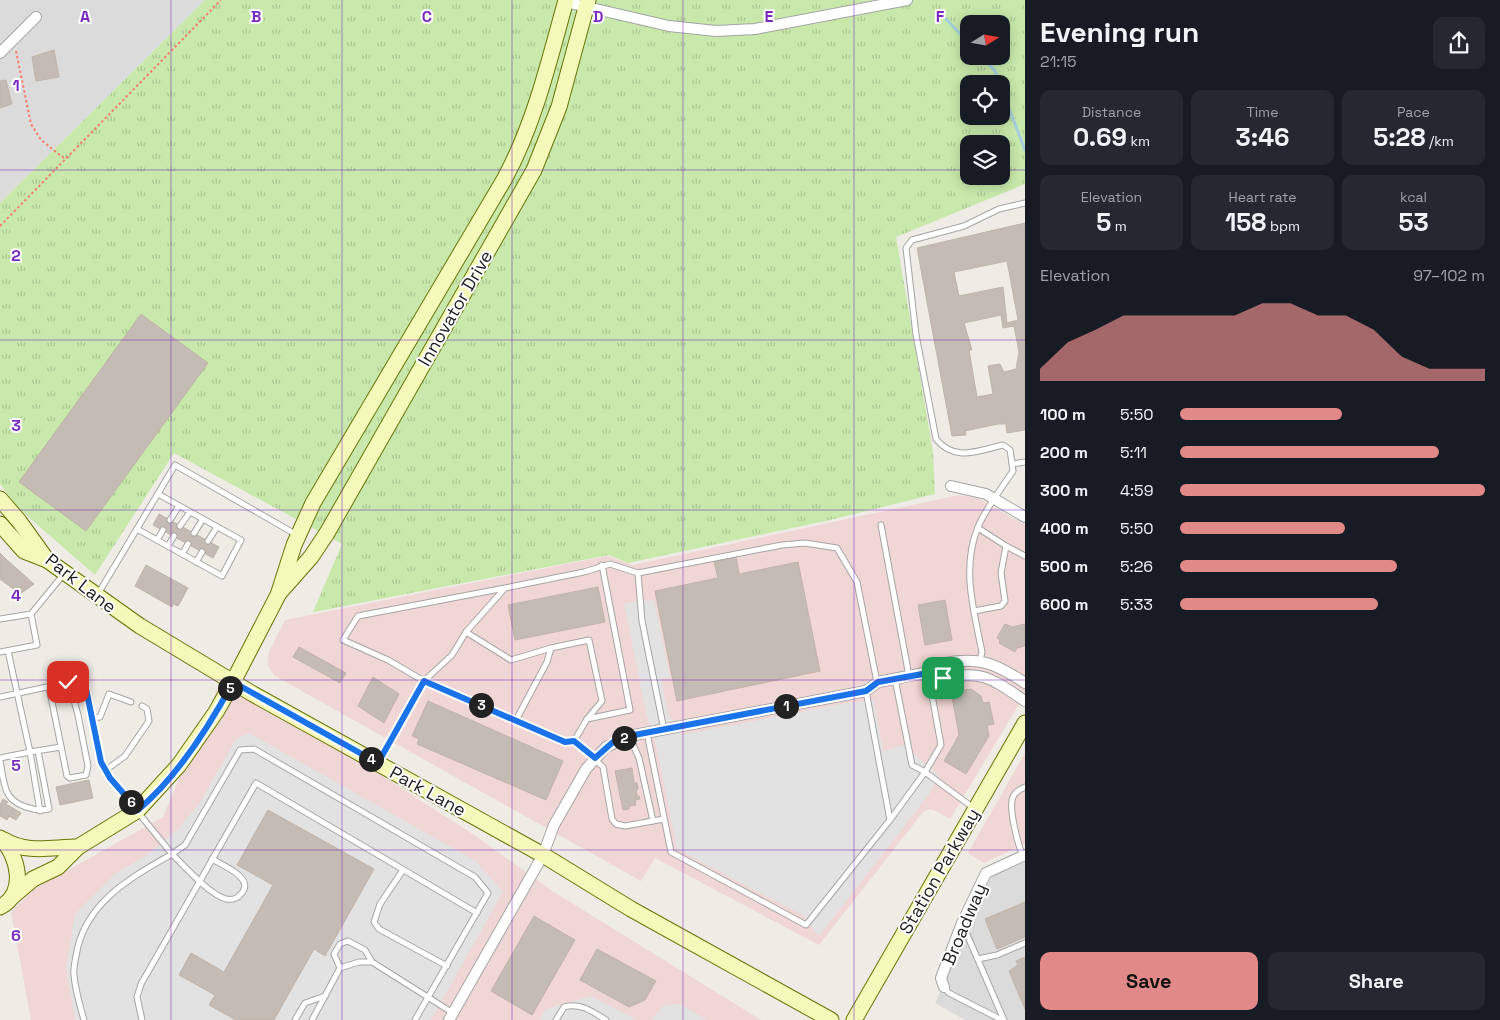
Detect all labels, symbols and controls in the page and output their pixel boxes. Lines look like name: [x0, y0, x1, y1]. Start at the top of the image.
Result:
text: A: [80, 6, 90, 27]
text: B: [251, 6, 261, 27]
text: C: [422, 6, 432, 27]
text: D: [593, 6, 603, 27]
text: E: [765, 6, 774, 27]
text: F: [936, 6, 945, 27]
text: Evening run: [1040, 14, 1199, 50]
north arrow: [960, 15, 1010, 65]
map controls: [960, 15, 1010, 185]
button: share: [1433, 17, 1485, 69]
text: 21:15: [1040, 51, 1077, 72]
text: 1: [12, 75, 20, 96]
button: locate: [960, 75, 1010, 125]
text: Distance: [1082, 103, 1141, 121]
text: Time: [1247, 103, 1278, 121]
text: Pace: [1397, 103, 1430, 121]
text: 0.69: [1073, 121, 1127, 153]
text: 3:46: [1235, 121, 1290, 153]
text: 5:28: [1373, 121, 1425, 153]
text: km: [1127, 132, 1150, 150]
text: /km: [1425, 132, 1454, 150]
button: layers: [960, 135, 1010, 185]
text: Elevation: [1081, 188, 1142, 206]
text: Heart rate: [1229, 188, 1296, 206]
text: kcal: [1400, 188, 1427, 206]
text: 5: [1096, 206, 1111, 238]
text: 158: [1225, 206, 1266, 238]
text: 53: [1398, 206, 1429, 238]
text: m: [1111, 217, 1127, 235]
text: bpm: [1266, 217, 1300, 235]
text: 2: [11, 245, 21, 266]
street label: Innovator Drive: [413, 246, 497, 370]
text: Elevation: [1040, 265, 1110, 286]
text: 97–102 m: [1413, 265, 1485, 286]
text: 100 m: [1040, 404, 1086, 425]
text: 5:50: [1120, 404, 1153, 425]
text: 3: [11, 415, 21, 436]
text: 200 m: [1040, 442, 1088, 463]
text: 5:11: [1120, 442, 1147, 463]
text: 300 m: [1040, 480, 1088, 501]
text: 4:59: [1120, 480, 1153, 501]
text: 400 m: [1040, 518, 1089, 539]
text: 5:50: [1120, 518, 1153, 539]
street label: Park Lane: [41, 548, 121, 618]
text: 500 m: [1040, 556, 1088, 577]
text: 5:26: [1120, 556, 1153, 577]
text: 4: [11, 585, 21, 606]
text: 600 m: [1040, 594, 1088, 615]
text: 5:33: [1120, 594, 1153, 615]
pin: [922, 657, 964, 699]
pin: [47, 661, 89, 703]
icon: arrive: [929, 664, 957, 692]
icon: check: [54, 668, 82, 696]
pin: 5: [218, 676, 242, 700]
text: 5: [226, 679, 235, 697]
pin: 3: [468, 692, 494, 718]
pin: 1: [774, 694, 798, 718]
text: 3: [477, 696, 486, 714]
text: 1: [783, 697, 790, 715]
pin: 2: [612, 726, 636, 750]
text: 2: [620, 729, 629, 747]
pin: 4: [358, 746, 384, 772]
text: 4: [367, 750, 376, 768]
text: 5: [11, 755, 21, 776]
street label: Park Lane: [386, 761, 470, 821]
pin: 6: [118, 790, 144, 814]
text: 6: [127, 793, 136, 811]
street label: Station Parkway: [894, 804, 984, 938]
street label: Broadway: [936, 880, 992, 968]
text: 6: [11, 925, 21, 946]
button: Save: [1040, 952, 1258, 1010]
button: Share: [1268, 952, 1485, 1010]

